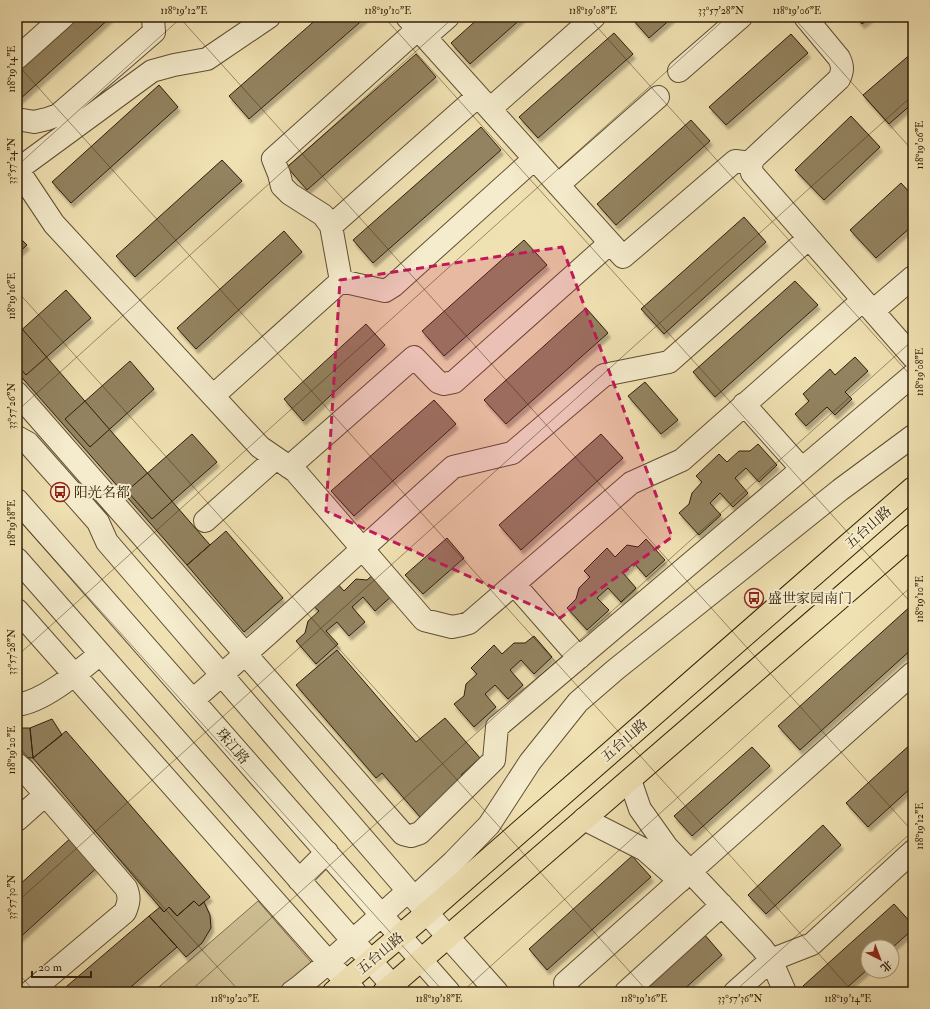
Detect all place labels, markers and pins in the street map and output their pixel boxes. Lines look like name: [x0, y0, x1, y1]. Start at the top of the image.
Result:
bus stop icon: 阳光名都: [49, 481, 71, 503]
place label: 阳光名都: [74, 484, 130, 501]
bus stop icon: 盛世家园南门: [743, 587, 765, 609]
place label: 盛世家园南门: [768, 590, 852, 607]

